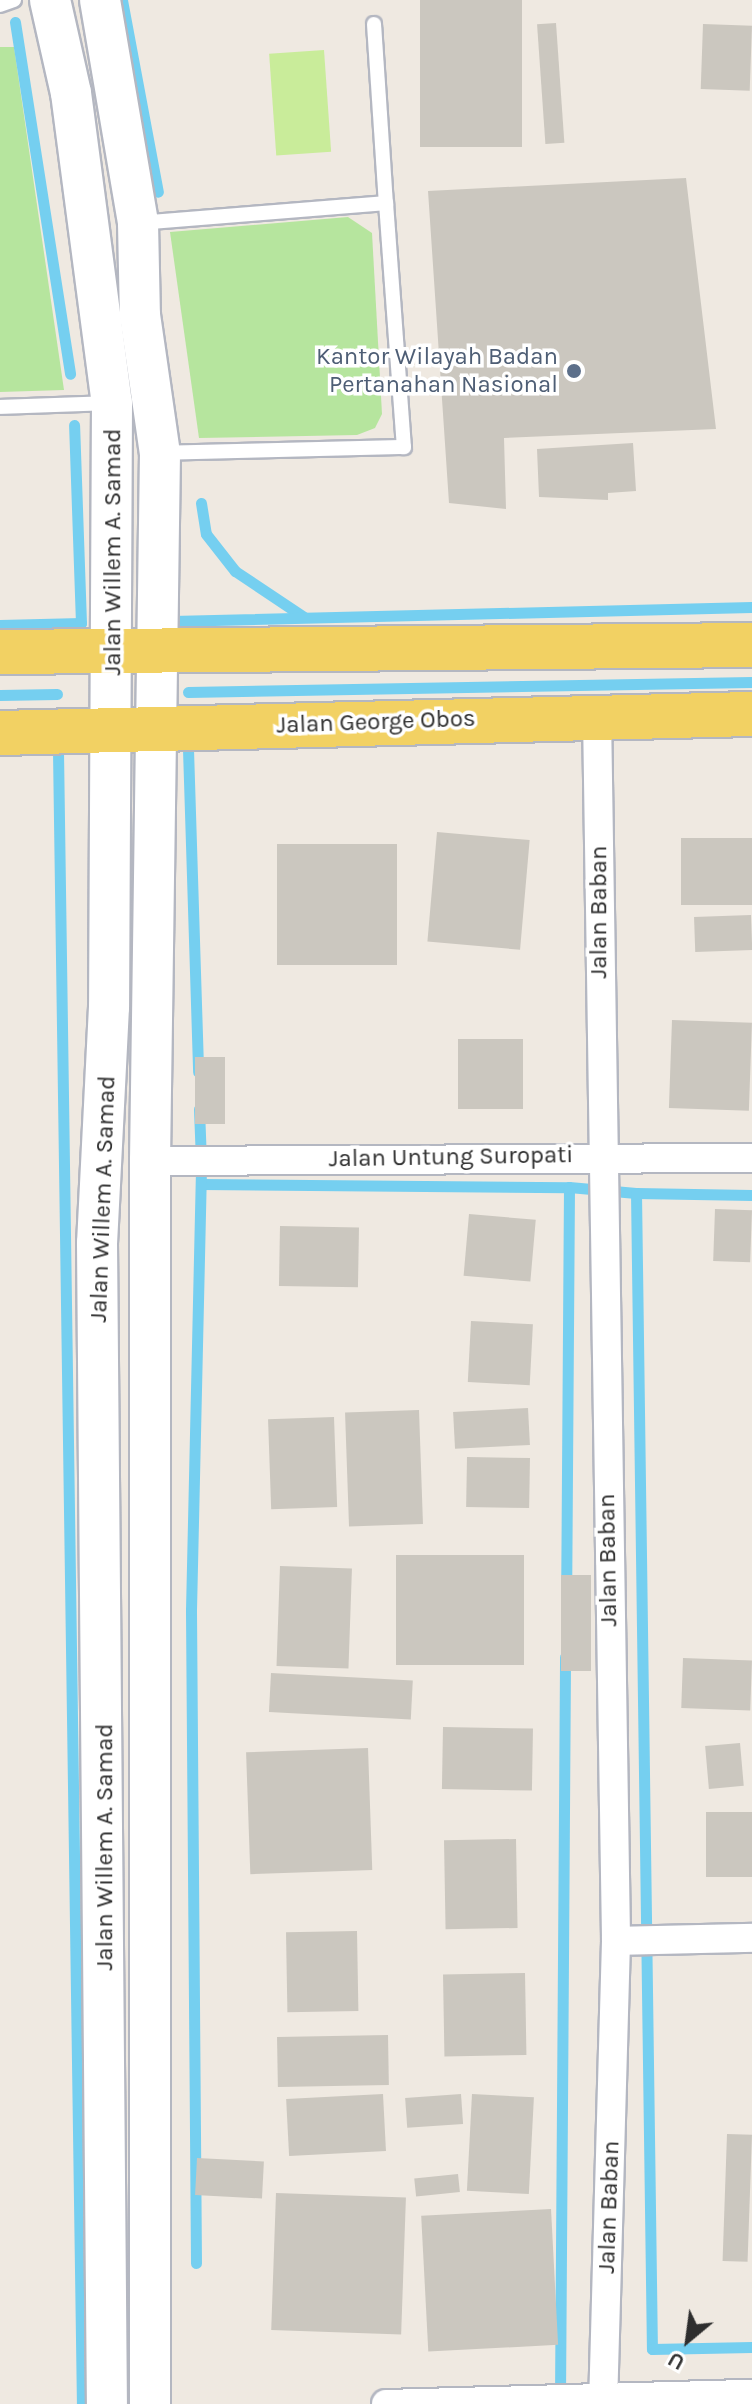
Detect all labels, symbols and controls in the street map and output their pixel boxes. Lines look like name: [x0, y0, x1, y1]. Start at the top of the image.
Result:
place label: Kantor Wilayah Badan Pertanahan Nasional: [316, 343, 558, 399]
marker: Kantor Wilayah Badan Pertanahan Nasional: [565, 362, 583, 380]
street label: Jalan Willem A. Samad: [99, 429, 127, 675]
street label: Jalan George Obos: [276, 704, 476, 740]
street label: Jalan Baban: [585, 845, 613, 979]
street label: Jalan Willem A. Samad: [84, 1075, 122, 1323]
street label: Jalan Untung Suropati: [328, 1140, 574, 1174]
street label: Jalan Baban: [592, 1493, 624, 1627]
street label: Jalan Willem A. Samad: [91, 1724, 119, 1970]
street label: Jalan Baban: [592, 2140, 626, 2274]
north arrow: [648, 2300, 728, 2380]
text: U: [663, 2346, 689, 2376]

